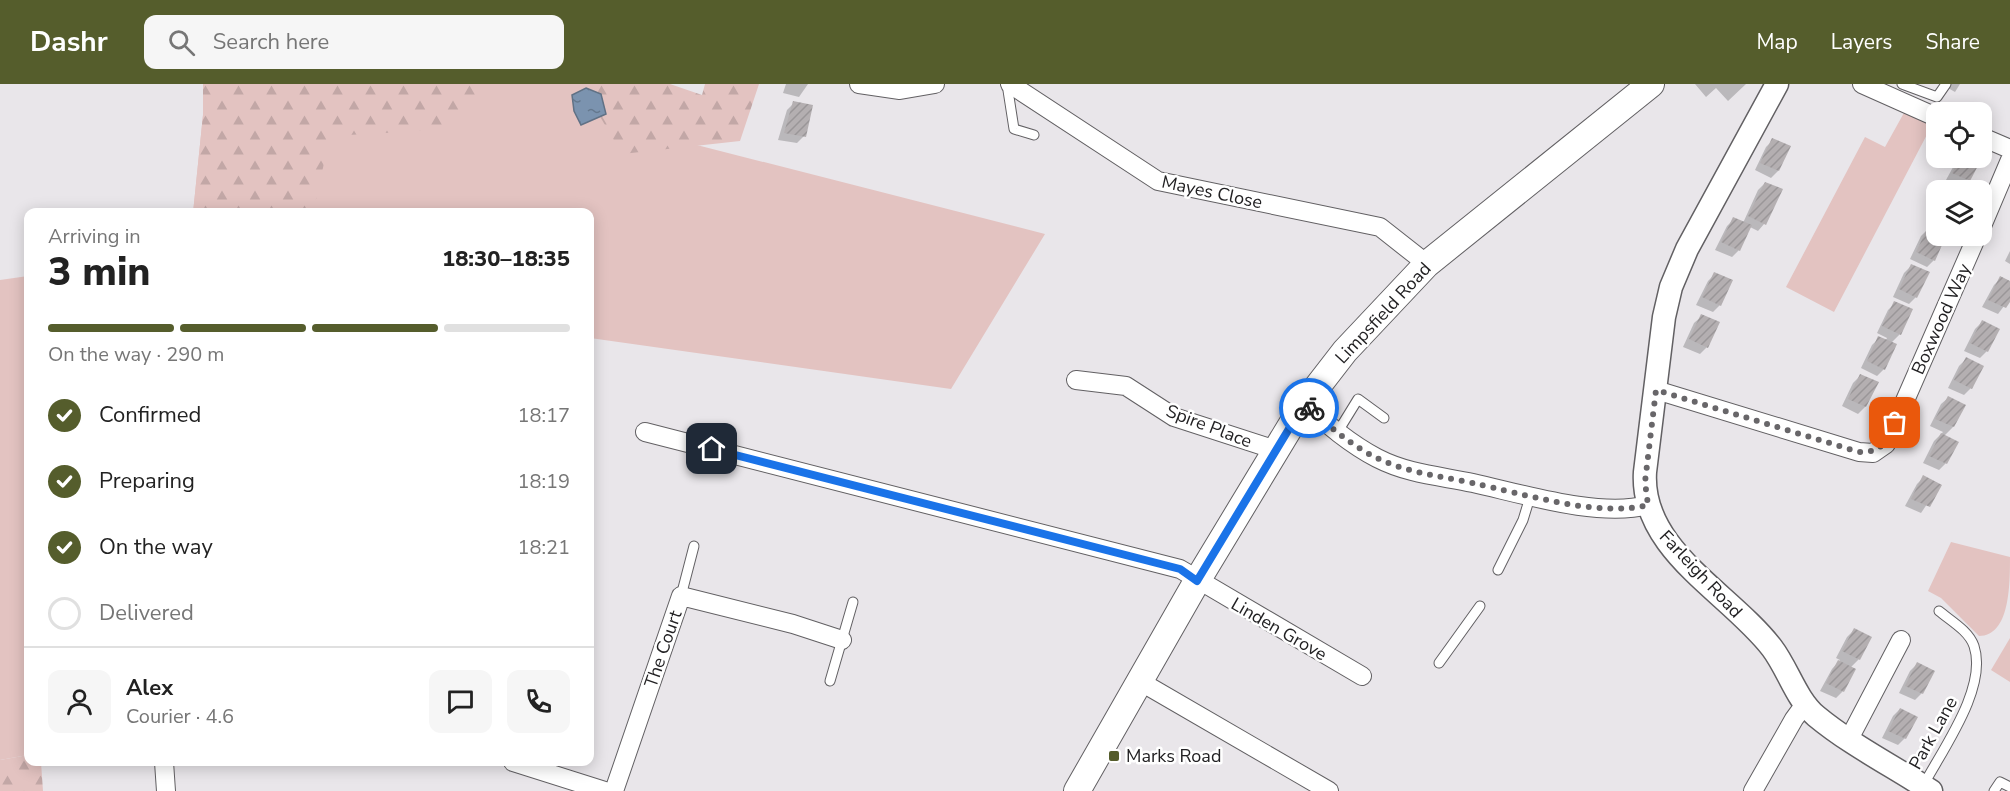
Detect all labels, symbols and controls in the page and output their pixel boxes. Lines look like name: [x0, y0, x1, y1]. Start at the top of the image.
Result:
search box: [144, 15, 564, 69]
text: Dashr: [30, 23, 108, 61]
icon: search: [165, 26, 198, 59]
text: Search here: [213, 27, 329, 57]
text: Map: [1756, 28, 1798, 56]
text: Layers: [1831, 28, 1892, 56]
text: Share: [1925, 28, 1980, 56]
map controls: [1926, 102, 1992, 246]
button: locate: [1926, 102, 1992, 168]
street label: Mayes Close: [1159, 170, 1265, 214]
button: layers: [1926, 180, 1992, 246]
text: Arriving in: [48, 223, 141, 250]
text: 18:30–18:35: [442, 244, 570, 274]
text: 3 min: [48, 246, 151, 299]
street label: Limpsfield Road: [1330, 257, 1436, 369]
street label: Boxwood Way: [1906, 259, 1976, 378]
text: On the way · 290 m: [48, 341, 224, 368]
courier: [1279, 378, 1339, 438]
icon: bike: [1293, 392, 1326, 425]
pin: [1869, 397, 1920, 448]
icon: check: [48, 399, 81, 432]
street label: Spire Place: [1163, 399, 1255, 453]
text: Confirmed: [99, 400, 201, 430]
text: 18:17: [517, 402, 570, 429]
icon: bag: [1878, 406, 1911, 439]
pin: [686, 423, 737, 474]
icon: home: [695, 432, 728, 465]
icon: check: [48, 465, 81, 498]
text: Preparing: [99, 466, 195, 496]
text: 18:19: [517, 468, 570, 495]
street label: Farleigh Road: [1654, 525, 1748, 623]
icon: check: [48, 531, 81, 564]
text: On the way: [99, 532, 213, 562]
text: 18:21: [517, 534, 570, 561]
street label: Linden Grove: [1227, 592, 1331, 666]
text: Delivered: [99, 598, 194, 628]
street label: The Court: [639, 607, 688, 691]
button: person: [48, 670, 111, 733]
button: chat: [429, 670, 492, 733]
button: phone: [507, 670, 570, 733]
text: Alex: [126, 673, 173, 703]
street label: Park Lane: [1903, 692, 1963, 774]
text: Courier · 4.6: [126, 703, 234, 730]
place label: Marks Road: [1126, 744, 1221, 768]
marker: Marks Road: [1107, 749, 1121, 763]

